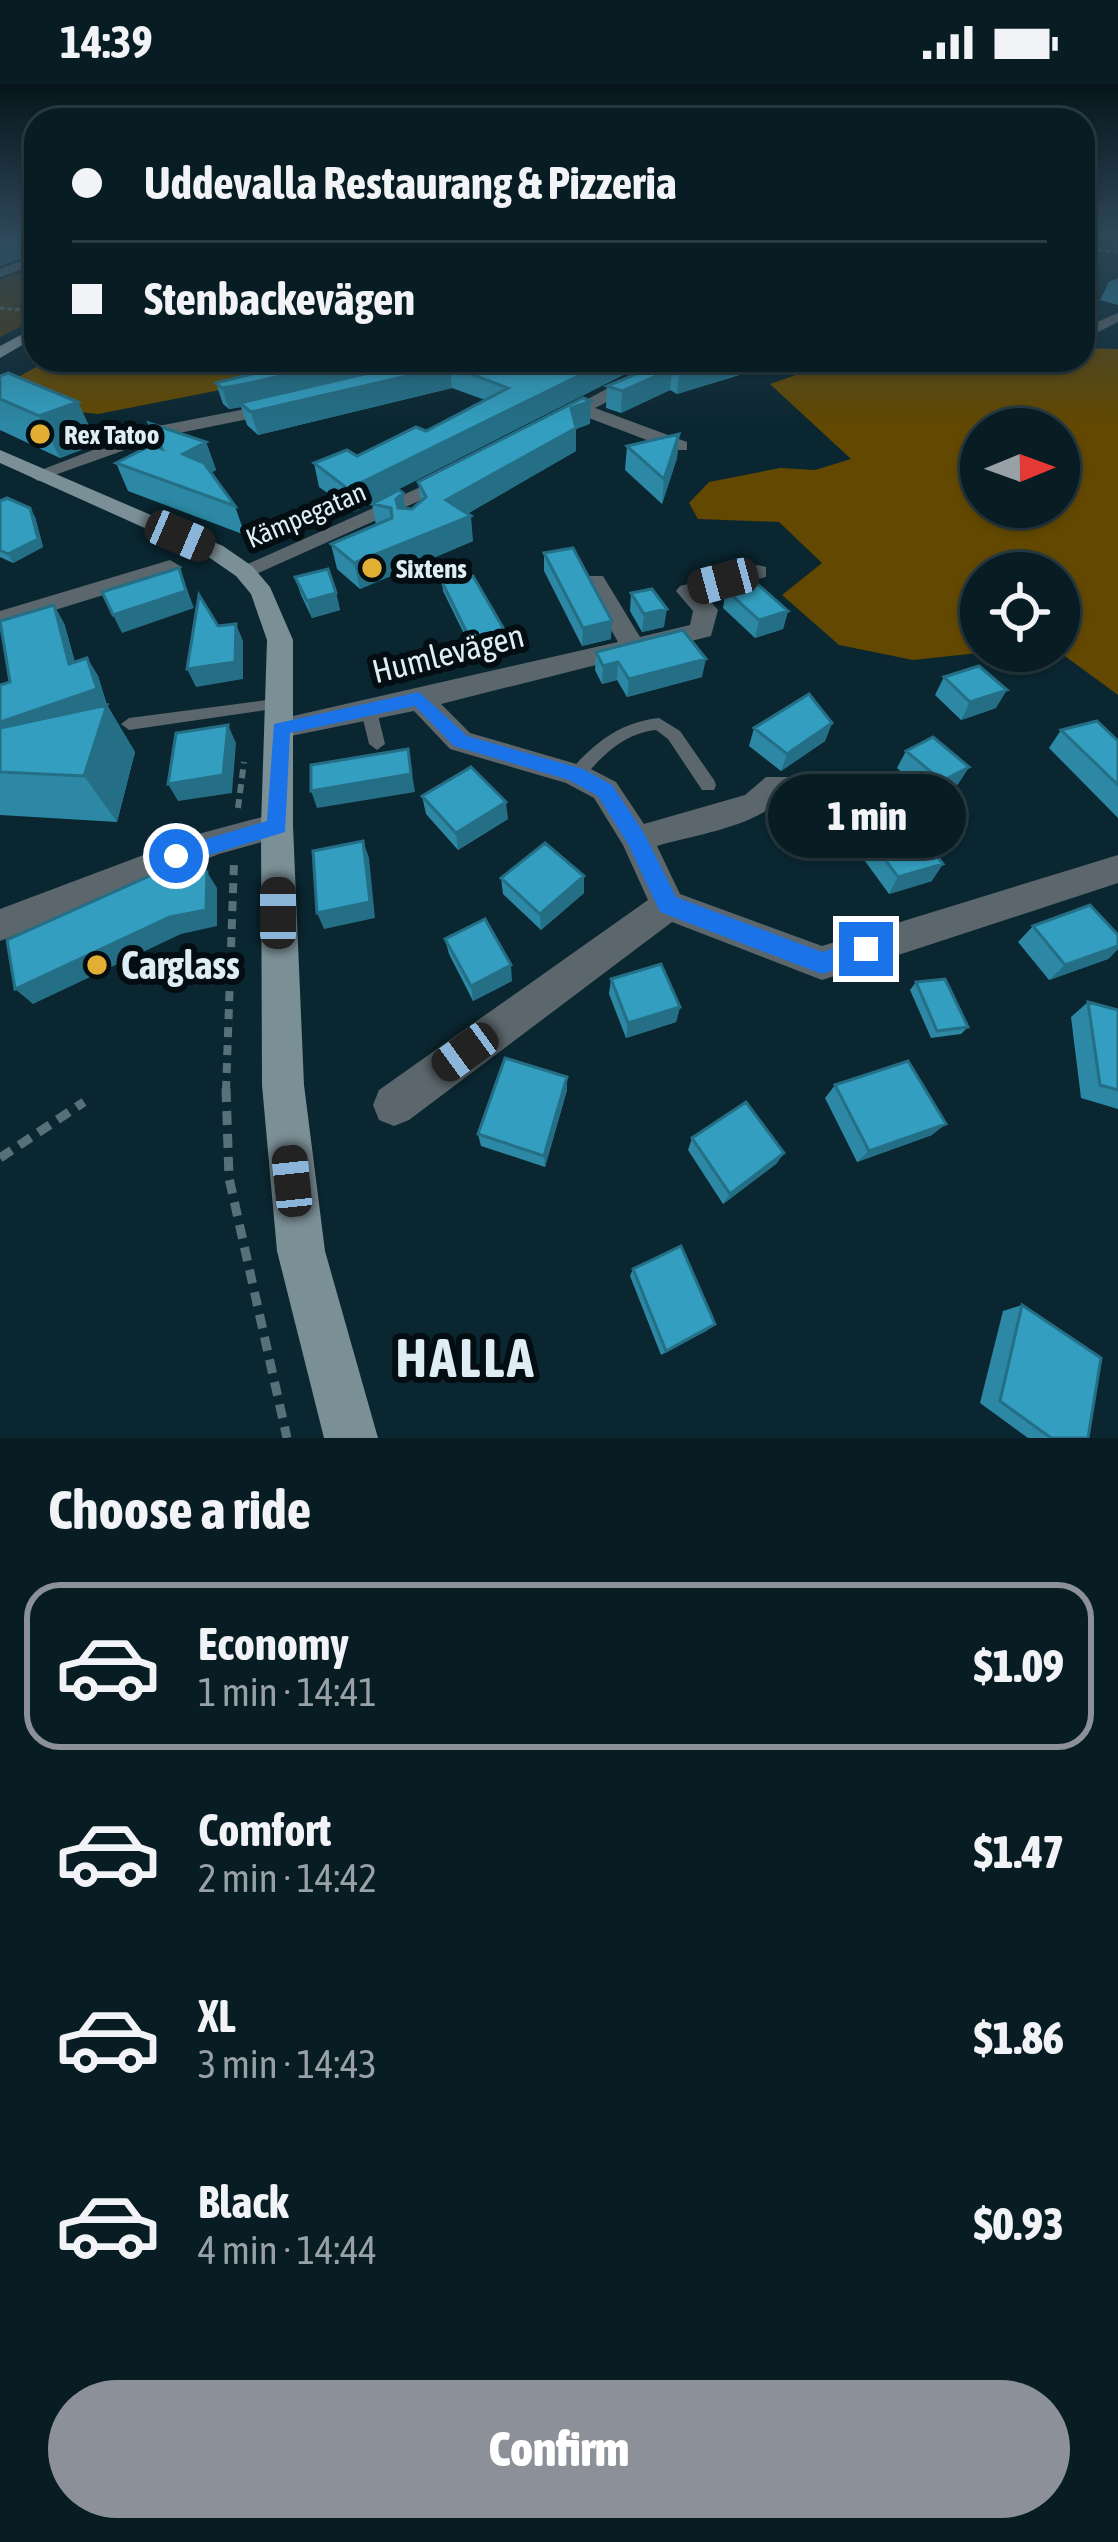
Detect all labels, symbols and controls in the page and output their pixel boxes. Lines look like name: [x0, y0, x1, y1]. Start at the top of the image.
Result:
text: 14:39: [60, 16, 153, 68]
text: Uddevalla Restaurang & Pizzeria: [144, 157, 677, 209]
text: Stenbackevägen: [144, 273, 415, 325]
north arrow: [960, 408, 1080, 528]
map controls: [960, 408, 1080, 672]
place label: Rex Tatoo: [64, 419, 160, 450]
marker: Rex Tatoo: [27, 421, 53, 447]
street label: Kämpegatan: [242, 476, 370, 554]
car: [140, 505, 220, 567]
button: locate: [960, 552, 1080, 672]
place label: Sixtens: [396, 553, 467, 584]
car: [684, 554, 762, 608]
marker: Sixtens: [359, 555, 385, 581]
street label: Humlevägen: [368, 616, 528, 690]
callout: 1 min: [767, 775, 965, 859]
text: 1 min: [827, 794, 907, 838]
route start: [149, 829, 203, 883]
car: [260, 877, 296, 949]
route end: [839, 922, 893, 976]
place label: Carglass: [121, 943, 240, 987]
marker: Carglass: [84, 952, 110, 978]
car: [425, 1016, 505, 1088]
car: [270, 1143, 314, 1219]
district label: HALLA: [395, 1327, 537, 1388]
text: Choose a ride: [48, 1479, 311, 1540]
icon: car: [54, 1612, 162, 1720]
text: Economy: [198, 1618, 349, 1670]
text: $1.09: [974, 1640, 1064, 1692]
text: 1 min · 14:41: [198, 1670, 377, 1714]
icon: car: [54, 1798, 162, 1906]
text: Comfort: [198, 1804, 331, 1856]
text: $1.47: [974, 1826, 1064, 1878]
text: 2 min · 14:42: [198, 1856, 377, 1900]
icon: car: [54, 1984, 162, 2092]
text: XL: [198, 1990, 236, 2042]
text: $1.86: [974, 2012, 1064, 2064]
text: 3 min · 14:43: [198, 2042, 377, 2086]
icon: car: [54, 2170, 162, 2278]
text: Black: [198, 2176, 289, 2228]
text: $0.93: [974, 2198, 1064, 2250]
text: 4 min · 14:44: [198, 2228, 377, 2272]
button: Confirm: [48, 2380, 1070, 2518]

